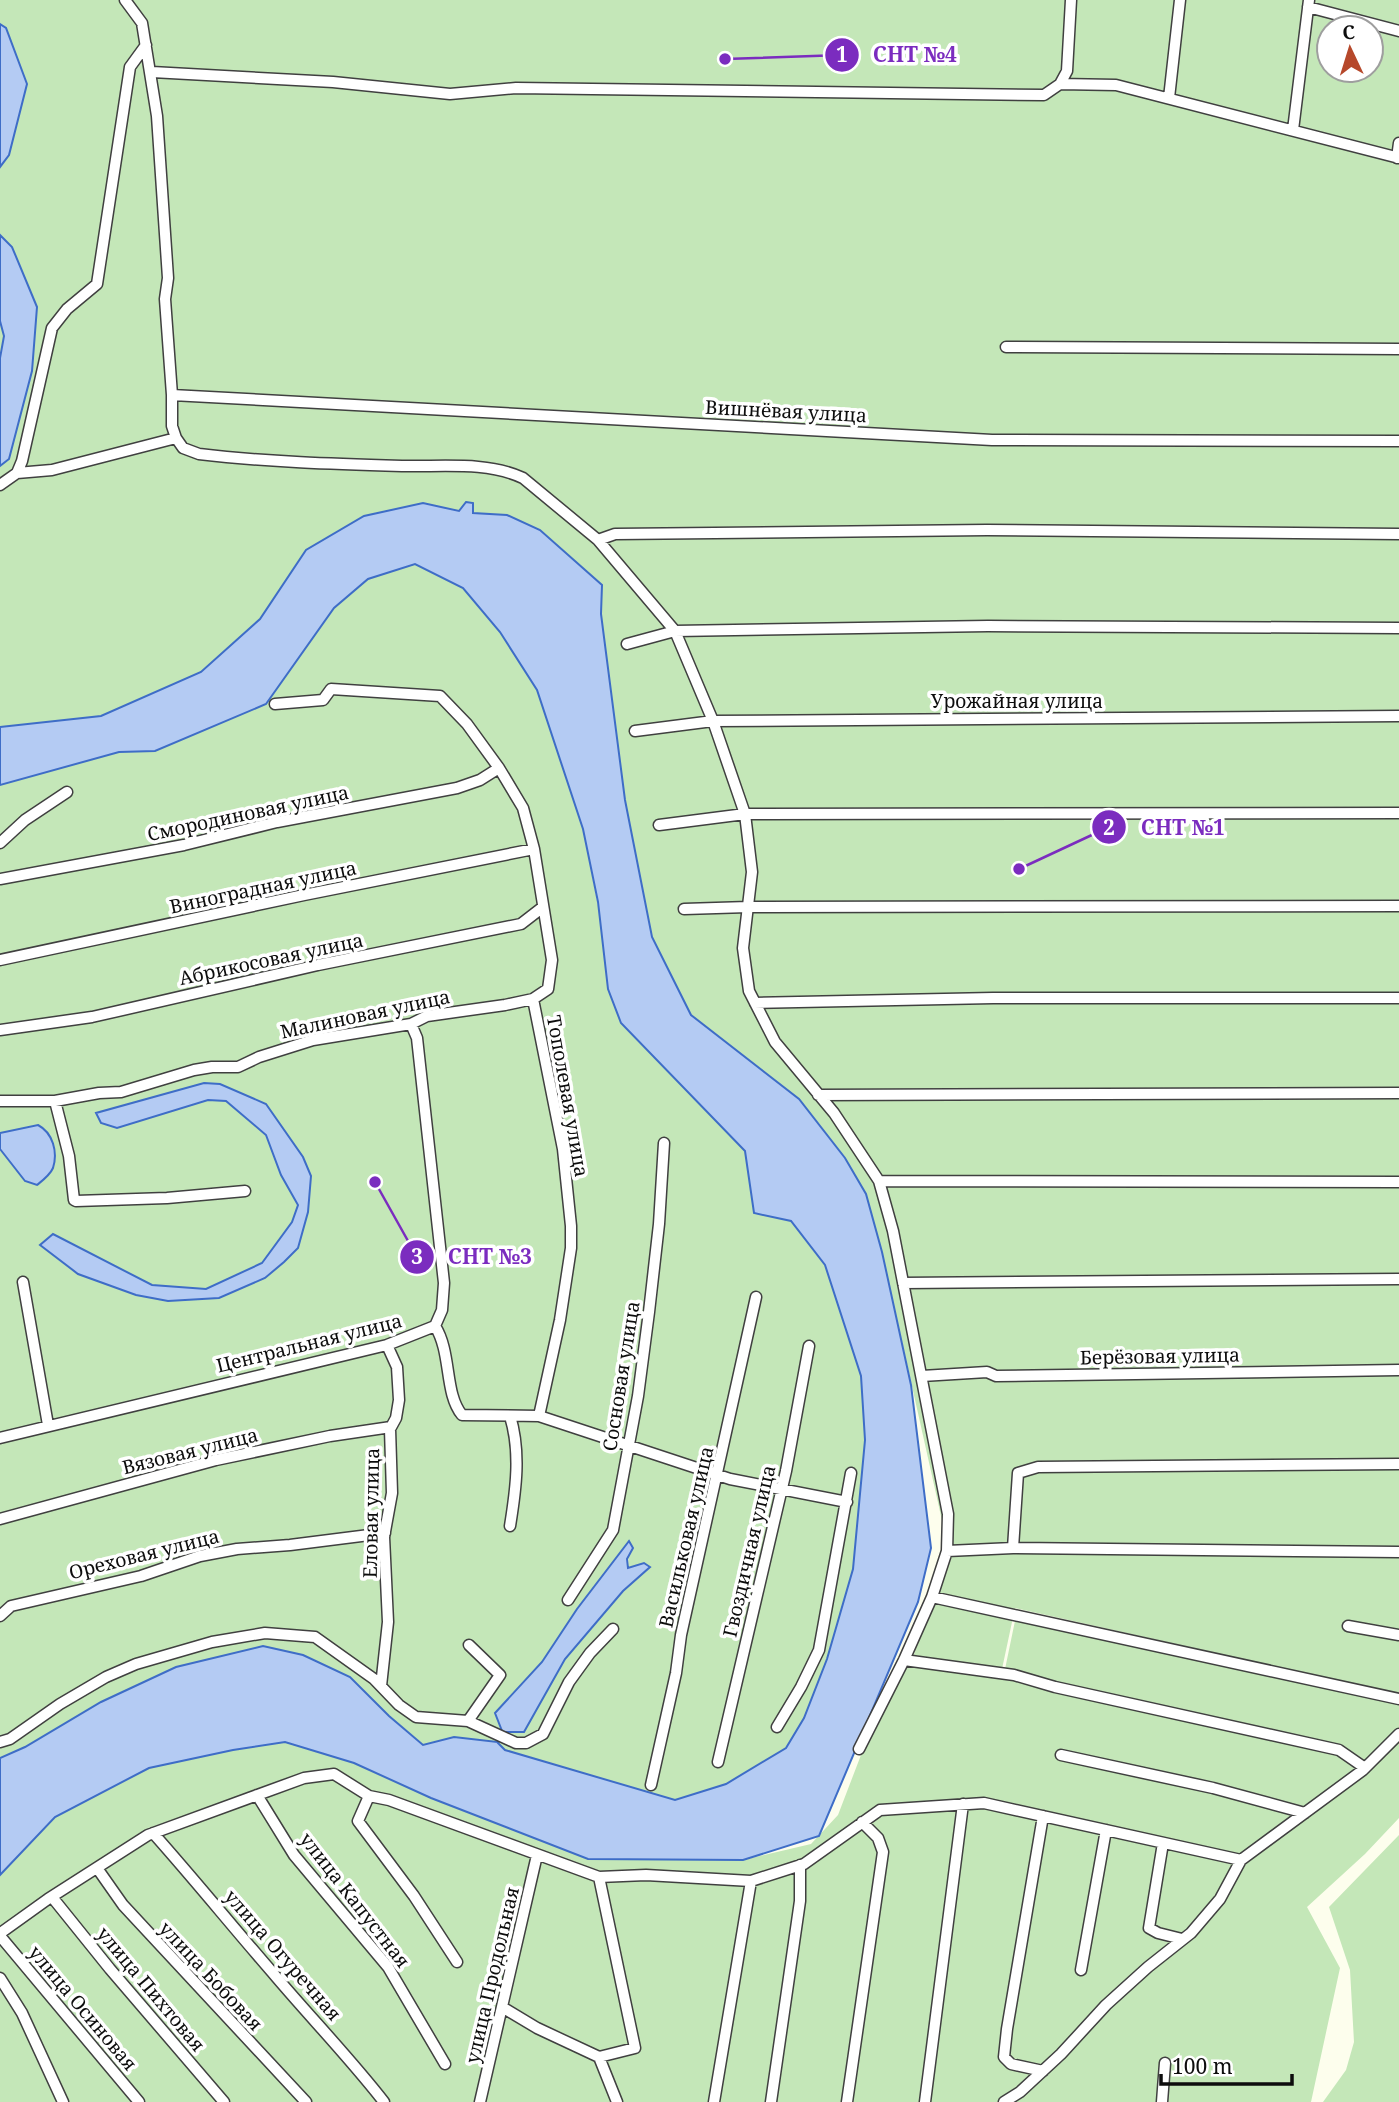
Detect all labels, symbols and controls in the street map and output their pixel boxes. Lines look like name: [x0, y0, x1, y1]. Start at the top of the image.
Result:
north arrow: [1315, 14, 1385, 84]
text: С: [1342, 19, 1356, 45]
callout: СНТ №4: [825, 34, 971, 76]
text: 1: [836, 40, 848, 68]
text: СНТ №4: [873, 40, 957, 68]
street label: Вишнёвая улица: [705, 394, 867, 428]
street label: Урожайная улица: [931, 688, 1103, 714]
street label: Смородиновая улица: [145, 779, 351, 847]
callout: СНТ №1: [1092, 806, 1239, 848]
text: 2: [1103, 813, 1115, 841]
text: СНТ №1: [1141, 813, 1225, 841]
street label: Виноградная улица: [167, 854, 359, 920]
street label: Абрикосовая улица: [176, 927, 366, 991]
street label: Малиновая улица: [278, 983, 452, 1045]
street label: Тополевая улица: [541, 1013, 595, 1179]
callout: СНТ №3: [399, 1236, 546, 1278]
text: 3: [411, 1242, 423, 1270]
text: СНТ №3: [448, 1242, 532, 1270]
street label: Сосновая улица: [596, 1299, 646, 1453]
street label: Центральная улица: [213, 1307, 405, 1379]
street label: Берёзовая улица: [1080, 1342, 1240, 1370]
street label: Вязовая улица: [119, 1422, 261, 1480]
street label: Васильковая улица: [652, 1444, 720, 1630]
street label: Еловая улица: [357, 1448, 385, 1578]
street label: Гвоздичная улица: [717, 1462, 781, 1640]
street label: Ореховая улица: [66, 1523, 222, 1585]
street label: улица Капустная: [294, 1827, 416, 1973]
street label: улица Огуречная: [219, 1884, 347, 2026]
street label: улица Продольная: [459, 1884, 525, 2066]
street label: улица Бобовая: [153, 1916, 269, 2036]
street label: улица Пихтовая: [91, 1921, 211, 2057]
street label: улица Осиновая: [23, 1940, 143, 2076]
scale bar: [1161, 2042, 1292, 2086]
text: 100 m: [1172, 2052, 1233, 2080]

